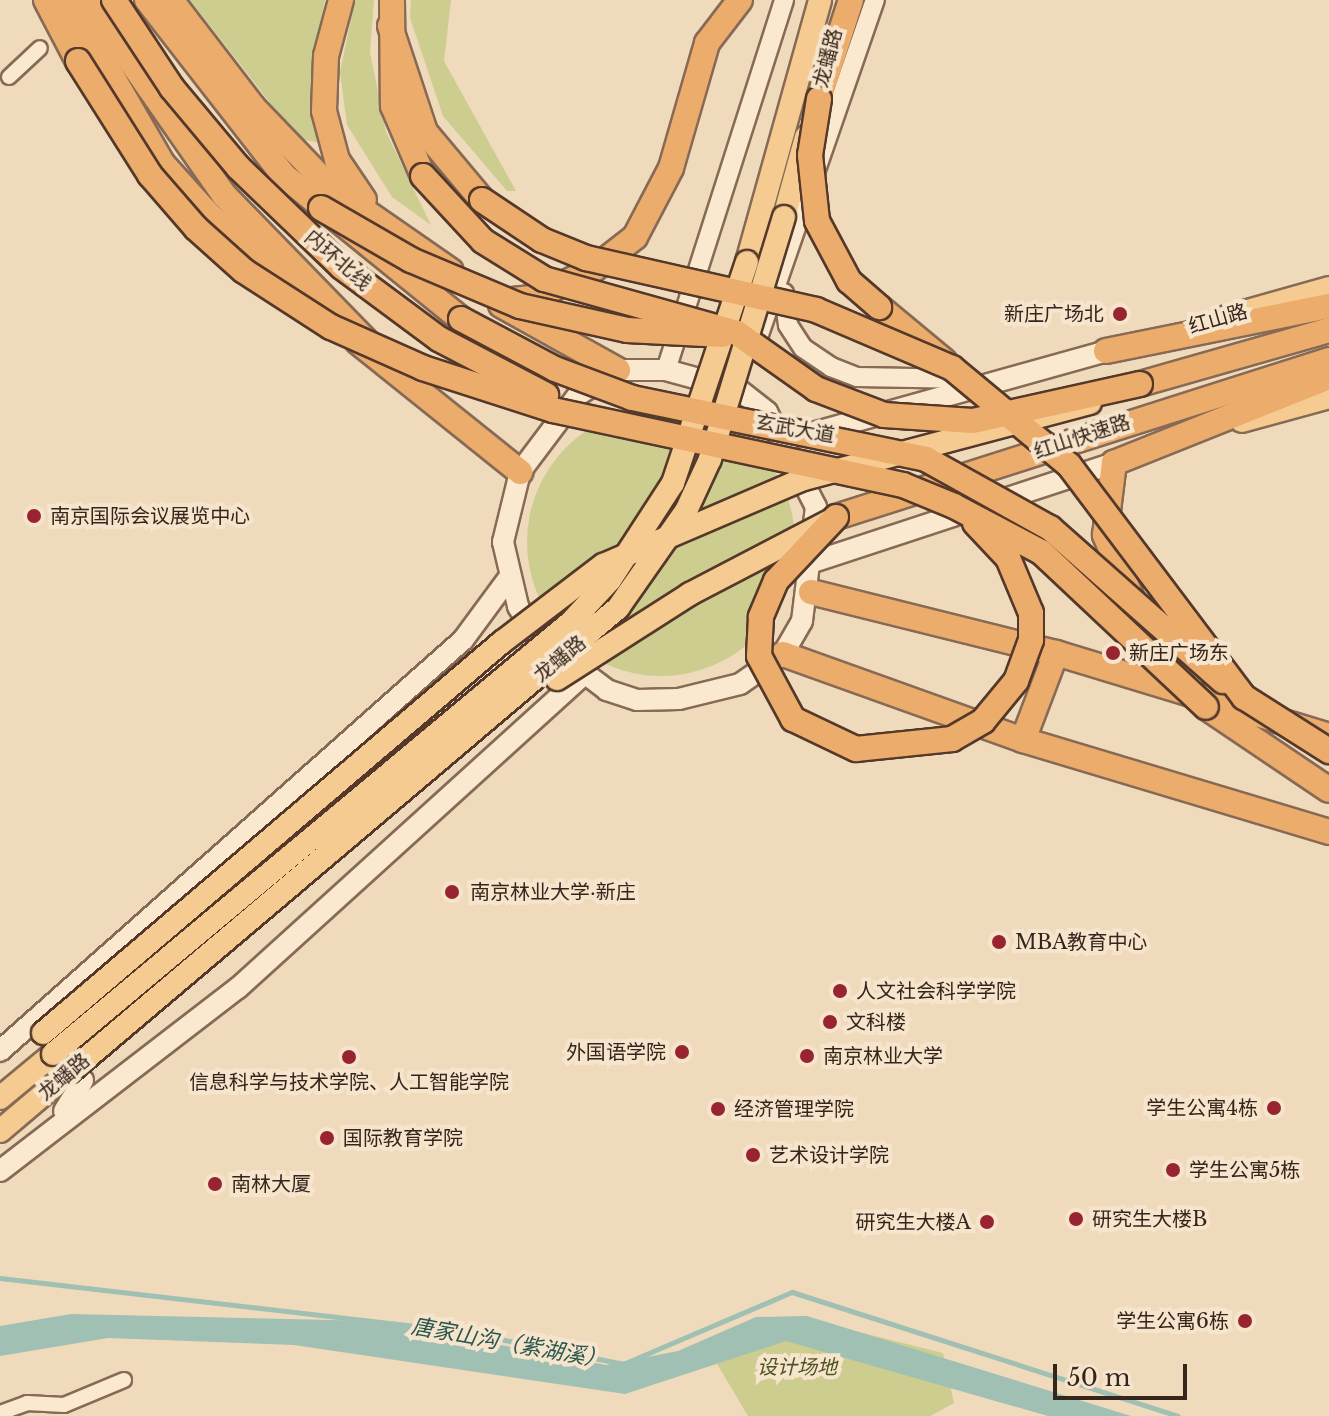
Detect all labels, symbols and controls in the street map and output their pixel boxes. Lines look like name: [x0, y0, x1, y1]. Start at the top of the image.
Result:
street label: 龙蟠路: [809, 26, 847, 90]
street label: 内环北线: [300, 225, 376, 295]
street label: 红山路: [1186, 299, 1250, 339]
place label: 新庄广场北: [1004, 302, 1104, 326]
marker: 新庄广场北: [1111, 305, 1129, 323]
street label: 玄武大道: [754, 410, 836, 448]
street label: 红山快速路: [1031, 410, 1133, 464]
place label: 南京国际会议展览中心: [50, 504, 250, 528]
marker: 南京国际会议展览中心: [25, 507, 43, 525]
street label: 龙蟠路: [529, 631, 591, 687]
place label: 新庄广场东: [1129, 641, 1229, 665]
marker: 新庄广场东: [1104, 644, 1122, 662]
place label: 南京林业大学·新庄: [470, 880, 636, 904]
marker: 南京林业大学·新庄: [441, 881, 463, 903]
place label: MBA教育中心: [1015, 930, 1147, 954]
marker: MBA教育中心: [990, 933, 1008, 951]
place label: 人文社会科学学院: [856, 979, 1016, 1003]
marker: 人文社会科学学院: [831, 982, 849, 1000]
place label: 文科楼: [846, 1010, 906, 1034]
marker: 文科楼: [821, 1013, 839, 1031]
place label: 外国语学院: [566, 1040, 666, 1064]
marker: 外国语学院: [673, 1043, 691, 1061]
place label: 南京林业大学: [823, 1044, 943, 1068]
marker: 南京林业大学: [798, 1047, 816, 1065]
marker: 信息科学与技术学院、人工智能学院: [340, 1048, 358, 1066]
street label: 龙蟠路: [33, 1049, 95, 1105]
place label: 信息科学与技术学院、人工智能学院: [189, 1070, 509, 1094]
place label: 学生公寓4栋: [1146, 1096, 1258, 1120]
place label: 经济管理学院: [734, 1097, 854, 1121]
marker: 学生公寓4栋: [1265, 1099, 1283, 1117]
marker: 经济管理学院: [709, 1100, 727, 1118]
place label: 国际教育学院: [343, 1126, 463, 1150]
marker: 国际教育学院: [318, 1129, 336, 1147]
place label: 艺术设计学院: [769, 1143, 889, 1167]
marker: 艺术设计学院: [744, 1146, 762, 1164]
place label: 学生公寓5栋: [1189, 1158, 1300, 1182]
marker: 学生公寓5栋: [1164, 1161, 1182, 1179]
place label: 南林大厦: [231, 1172, 311, 1196]
marker: 南林大厦: [206, 1175, 224, 1193]
place label: 研究生大楼B: [1092, 1207, 1207, 1231]
place label: 研究生大楼A: [856, 1210, 971, 1234]
marker: 研究生大楼B: [1067, 1210, 1085, 1228]
marker: 研究生大楼A: [978, 1213, 996, 1231]
place label: 学生公寓6栋: [1116, 1309, 1229, 1333]
marker: 学生公寓6栋: [1236, 1312, 1254, 1330]
water label: 唐家山沟（紫湖溪）: [409, 1313, 609, 1373]
scale bar: [1057, 1348, 1191, 1398]
park label: 设计场地: [757, 1355, 837, 1379]
text: 50 m: [1067, 1363, 1130, 1392]

